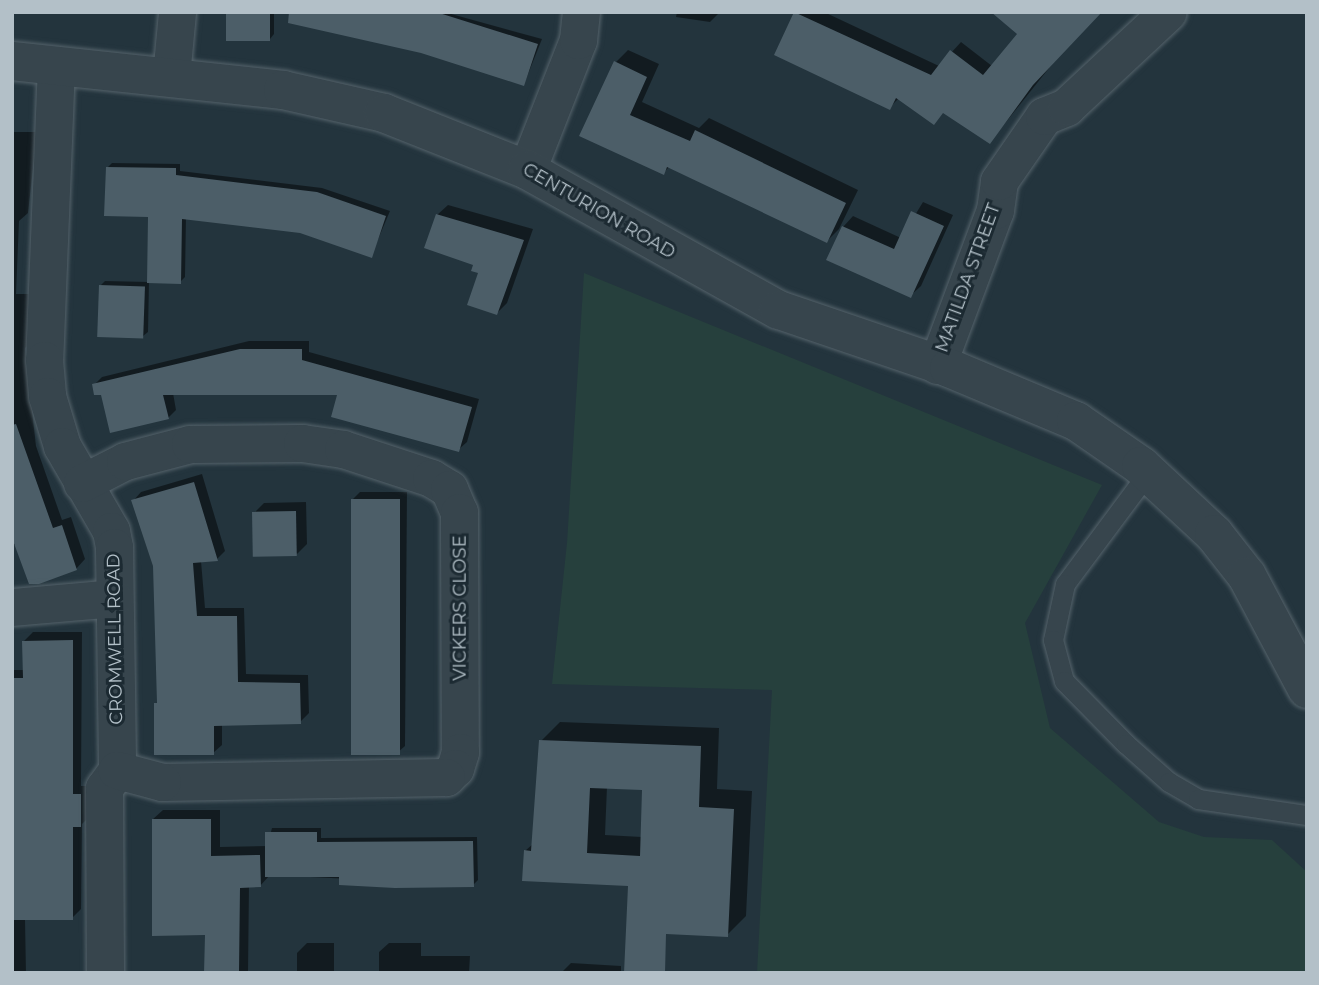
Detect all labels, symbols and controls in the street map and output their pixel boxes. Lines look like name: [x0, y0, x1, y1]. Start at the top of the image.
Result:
street label: CENTURION ROAD: [519, 159, 679, 263]
street label: MATILDA STREET: [931, 201, 1005, 355]
street label: VICKERS CLOSE: [449, 535, 471, 681]
street label: CROMWELL ROAD: [103, 553, 127, 725]

